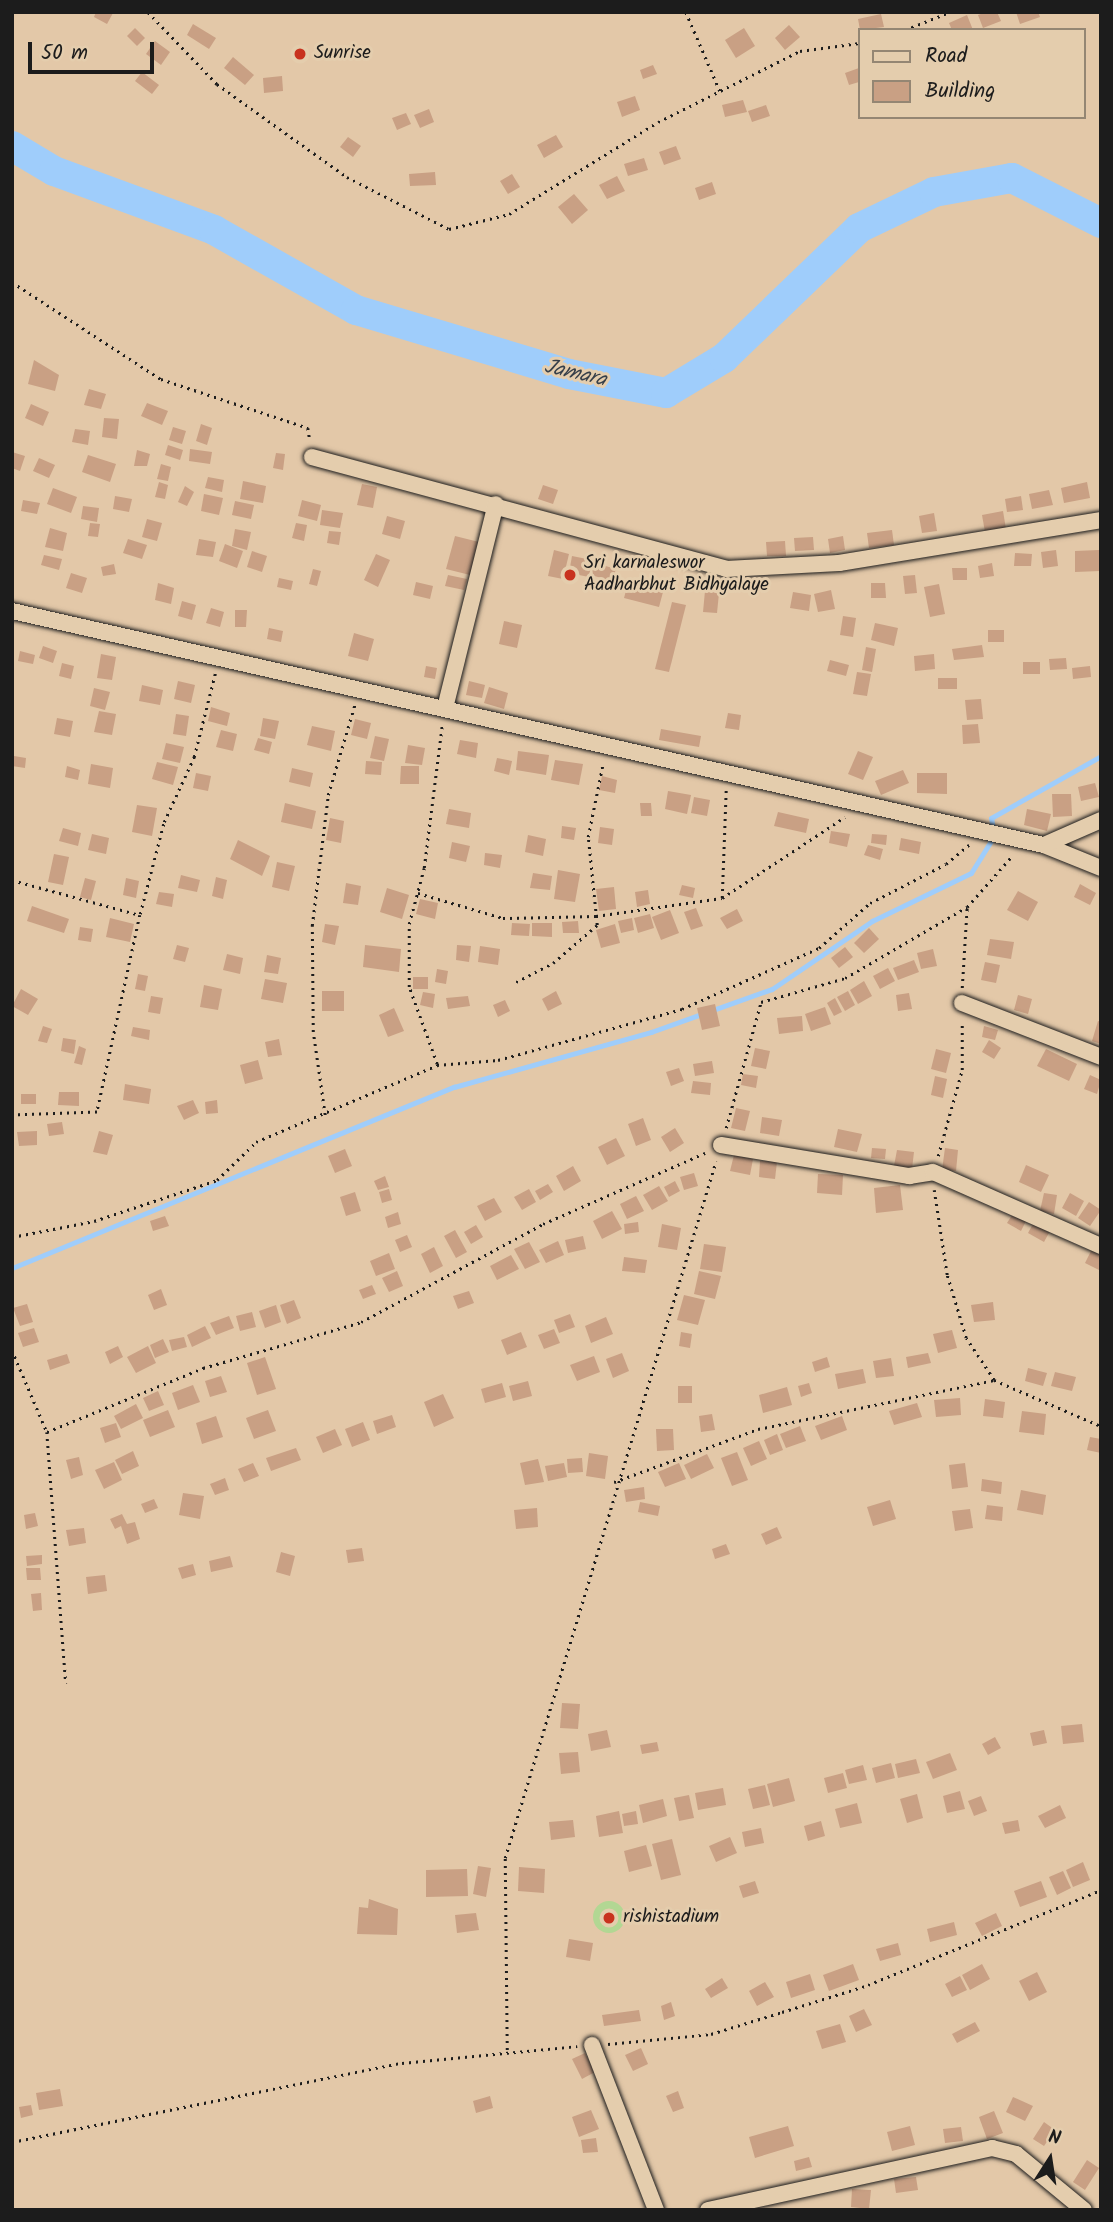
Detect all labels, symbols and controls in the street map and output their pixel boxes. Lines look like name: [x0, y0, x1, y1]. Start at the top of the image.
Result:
scale bar: [32, 28, 158, 72]
legend: [858, 28, 1085, 119]
text: 50 m: [41, 37, 88, 70]
text: Road: [925, 40, 967, 73]
place label: Sunrise: [314, 43, 371, 65]
marker: Sunrise: [292, 46, 308, 62]
text: Building: [925, 75, 995, 108]
water label: Jamara: [541, 355, 609, 393]
place label: Sri karnaleswor Aadharbhut Bidhyalaye: [584, 553, 769, 597]
marker: Sri karnaleswor Aadharbhut Bidhyalaye: [562, 567, 578, 583]
place label: rishistadium: [623, 1907, 719, 1929]
marker: rishistadium: [601, 1910, 617, 1926]
text: N: [1045, 2123, 1063, 2154]
north arrow: [1015, 2124, 1085, 2194]

